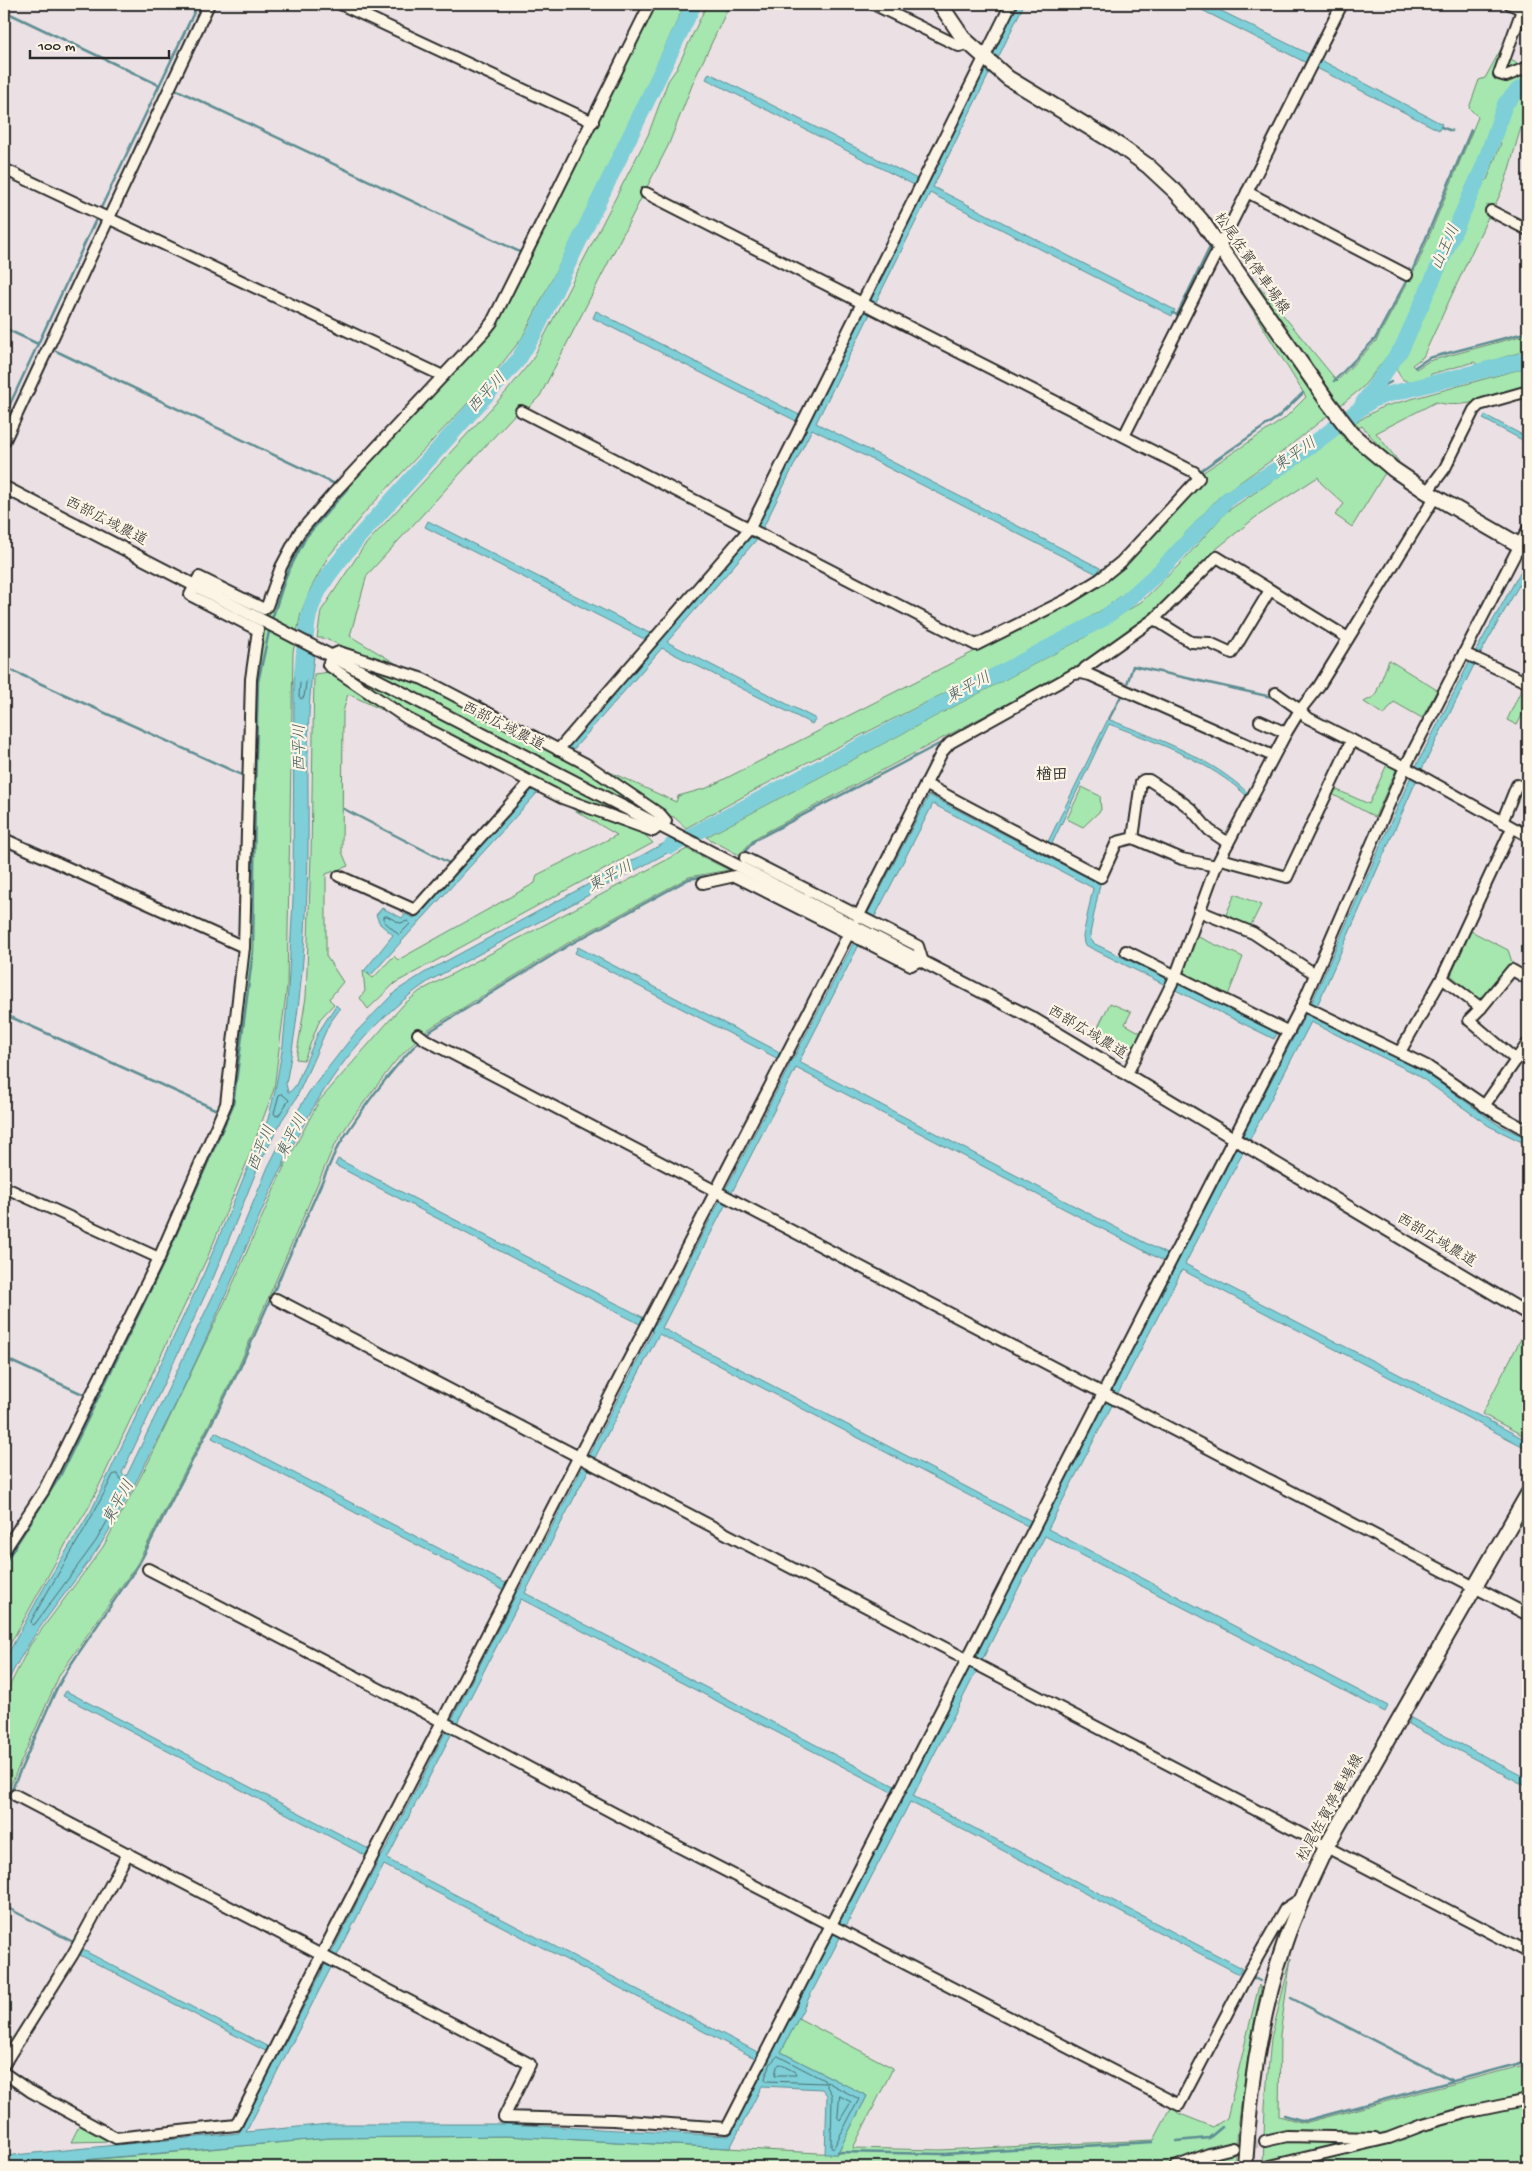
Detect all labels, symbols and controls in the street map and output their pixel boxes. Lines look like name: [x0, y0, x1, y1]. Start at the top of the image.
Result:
scale bar: [30, 28, 169, 60]
text: 100 m: [37, 38, 76, 56]
street label: 松尾佐賀停車場線: [1209, 209, 1294, 318]
water label: 山王川: [1428, 222, 1465, 274]
water label: 西平川: [464, 369, 511, 418]
water label: 東平川: [1270, 434, 1321, 478]
street label: 西部広域農道: [62, 493, 151, 550]
water label: 東平川: [943, 668, 995, 709]
street label: 西部広域農道: [459, 698, 548, 755]
water label: 西平川: [291, 724, 311, 772]
district label: 楢田: [1036, 766, 1068, 786]
water label: 東平川: [585, 857, 637, 898]
street label: 西部広域農道: [1044, 1001, 1131, 1064]
water label: 東平川: [273, 1111, 312, 1163]
water label: 西平川: [244, 1123, 281, 1175]
street label: 西部広域農道: [1393, 1209, 1480, 1272]
water label: 東平川: [99, 1477, 140, 1529]
street label: 松尾佐賀停車場線: [1293, 1751, 1368, 1865]

